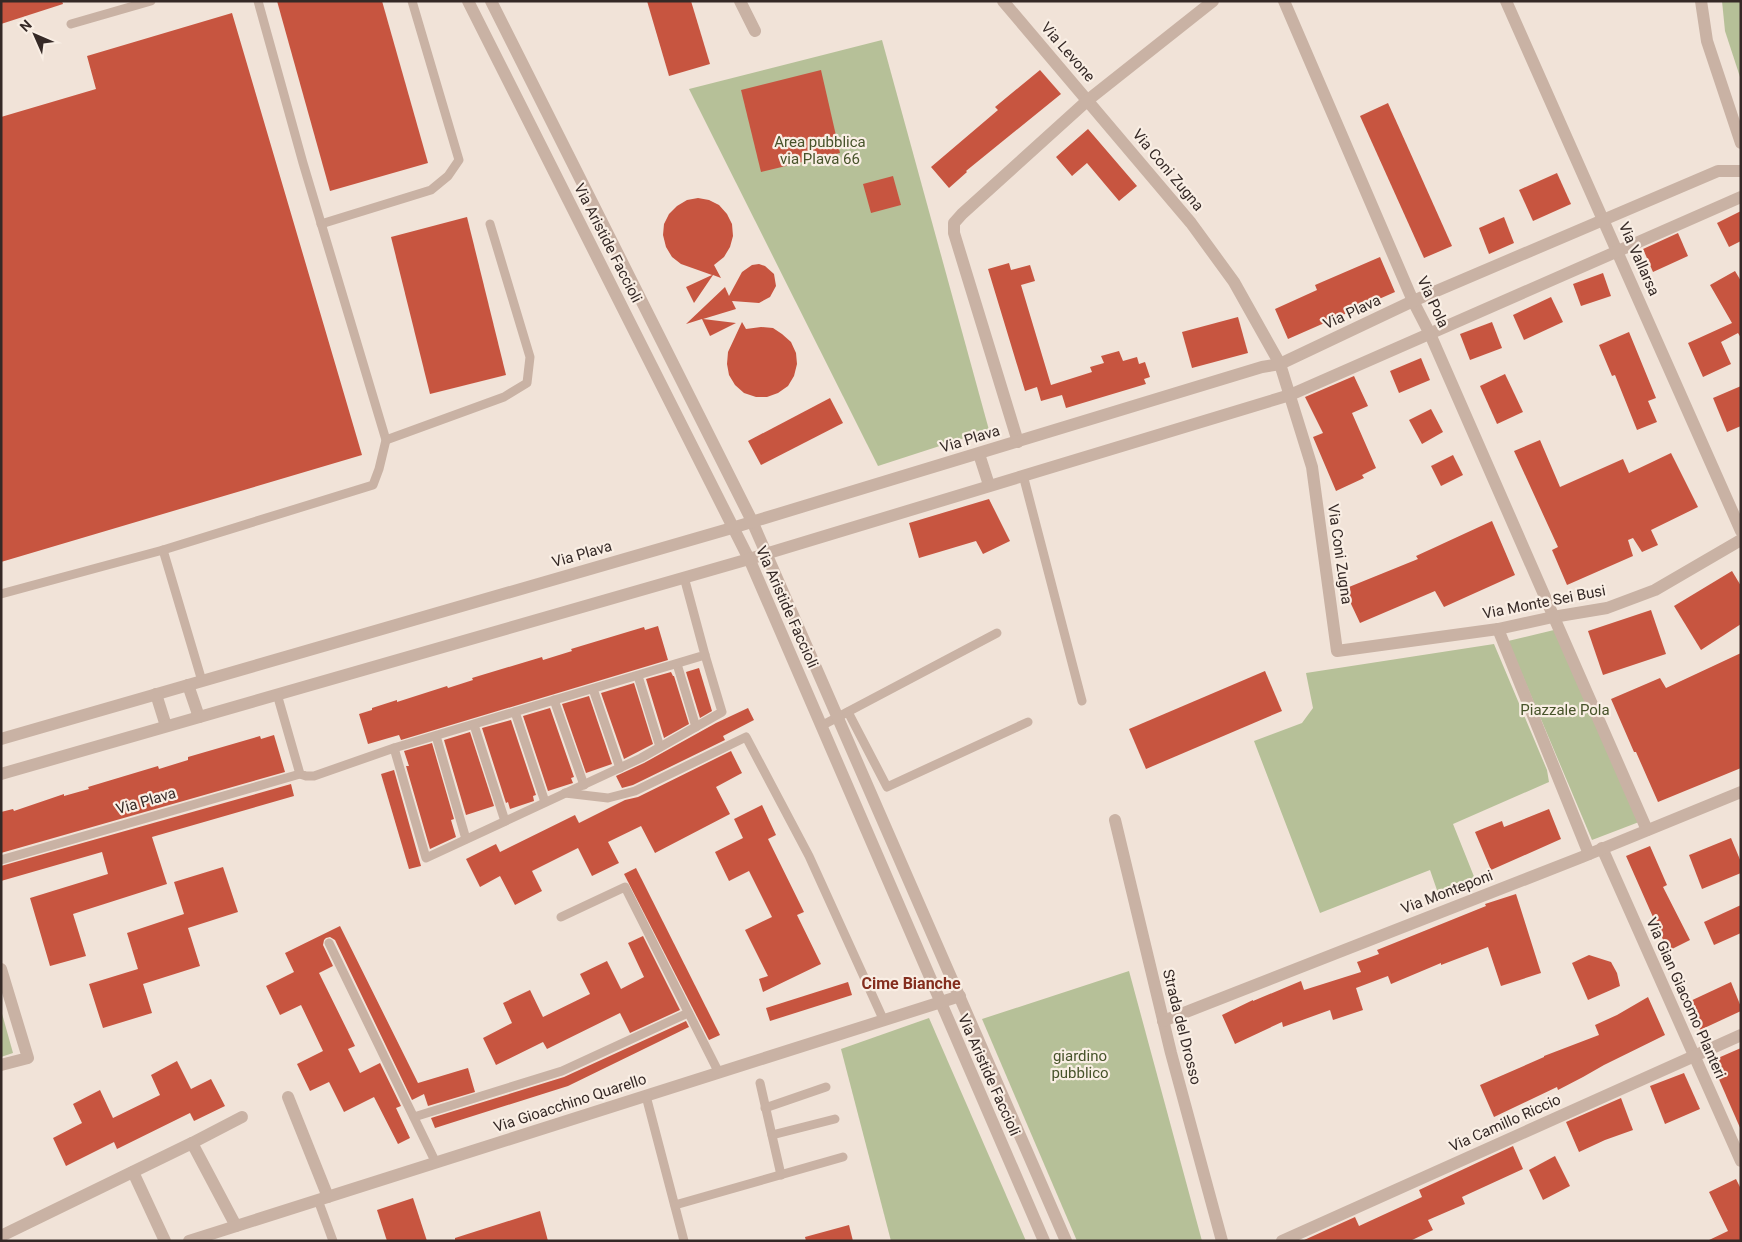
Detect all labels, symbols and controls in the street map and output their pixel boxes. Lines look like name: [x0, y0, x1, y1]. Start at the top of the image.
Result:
north arrow: [10, 10, 60, 60]
text: N: [17, 17, 35, 35]
street label: Via Levone: [1037, 19, 1099, 85]
street label: Via Coni Zugna: [1129, 126, 1207, 214]
park label: Area pubblica via Plava 66: [774, 133, 866, 168]
street label: Via Aristide Faccioli: [570, 180, 646, 306]
street label: Via Vallarsa: [1615, 219, 1663, 299]
street label: Via Pola: [1413, 273, 1453, 331]
street label: Via Plava: [1320, 291, 1384, 333]
street label: Via Plava: [938, 421, 1002, 457]
street label: Via Coni Zugna: [1324, 503, 1356, 605]
street label: Via Plava: [550, 537, 614, 571]
street label: Via Aristide Faccioli: [752, 543, 822, 671]
street label: Via Monte Sei Busi: [1481, 581, 1607, 623]
park label: Piazzale Pola: [1520, 701, 1610, 719]
street label: Via Plava: [114, 784, 178, 818]
street label: Via Monteponi: [1399, 866, 1495, 918]
street label: Via Gian Giacomo Planteri: [1642, 915, 1730, 1081]
street label: Strada del Drosso: [1159, 967, 1205, 1087]
district label: Cime Bianche: [861, 974, 961, 993]
street label: Via Aristide Faccioli: [954, 1011, 1024, 1139]
park label: giardino pubblico: [1051, 1047, 1109, 1082]
street label: Via Gioacchino Quarello: [491, 1070, 649, 1136]
street label: Via Camillo Riccio: [1446, 1090, 1564, 1156]

